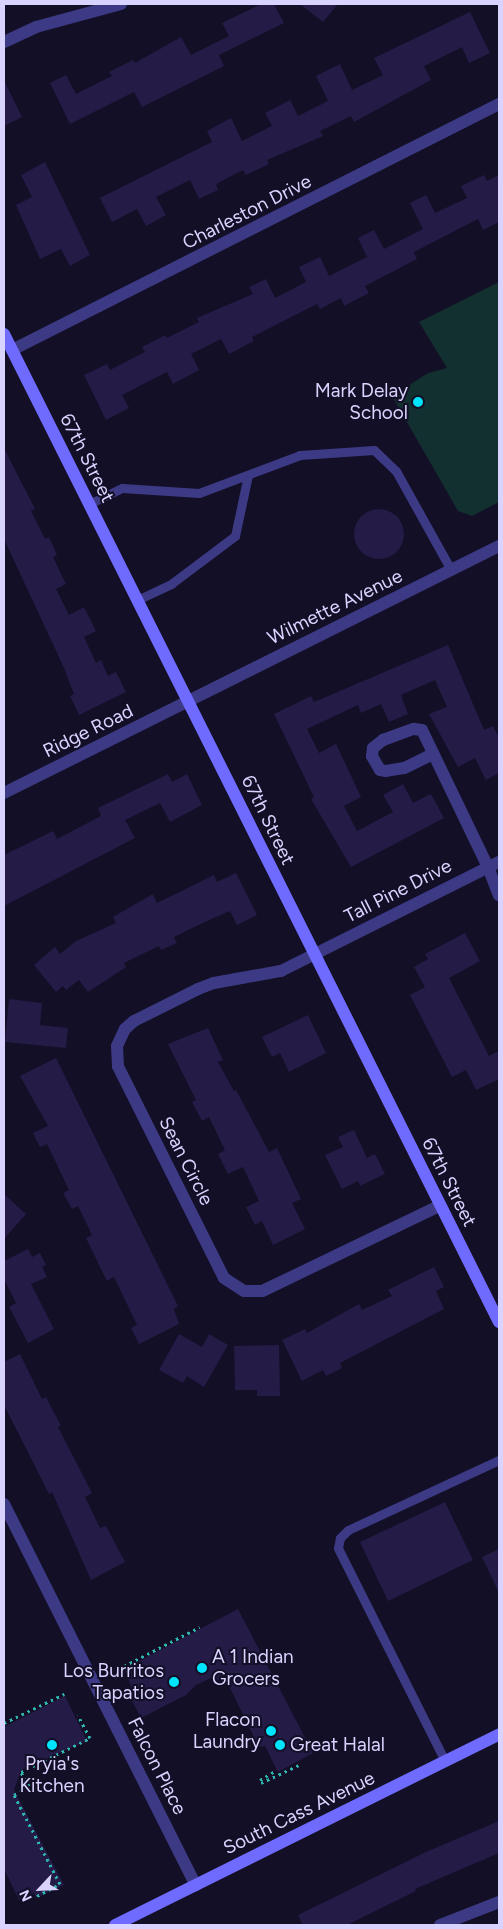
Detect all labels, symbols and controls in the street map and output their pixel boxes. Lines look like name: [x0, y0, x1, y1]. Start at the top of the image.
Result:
street label: Charleston Drive: [179, 170, 315, 254]
place label: Mark Delay School: [315, 380, 408, 424]
marker: Mark Delay School: [412, 396, 424, 408]
street label: 67th Street: [55, 410, 119, 506]
street label: Wilmette Avenue: [264, 565, 406, 649]
street label: Ridge Road: [39, 699, 137, 763]
street label: 67th Street: [237, 772, 299, 868]
street label: Tall Pine Drive: [341, 854, 455, 928]
street label: Sean Circle: [154, 1113, 218, 1209]
street label: 67th Street: [417, 1134, 481, 1230]
place label: A 1 Indian Grocers: [212, 1646, 294, 1690]
place label: Los Burritos Tapatios: [63, 1660, 164, 1704]
marker: A 1 Indian Grocers: [196, 1662, 208, 1674]
marker: Los Burritos Tapatios: [168, 1676, 180, 1688]
place label: Flacon Laundry: [193, 1709, 261, 1753]
street label: Falcon Place: [123, 1714, 191, 1818]
marker: Flacon Laundry: [265, 1725, 277, 1737]
place label: Great Halal: [290, 1734, 385, 1756]
marker: Pryia's Kitchen: [46, 1739, 58, 1751]
marker: Great Halal: [274, 1739, 286, 1751]
place label: Pryia's Kitchen: [20, 1753, 84, 1797]
street label: South Cass Avenue: [219, 1766, 379, 1860]
north arrow: [15, 1864, 65, 1914]
text: N: [16, 1887, 36, 1904]

